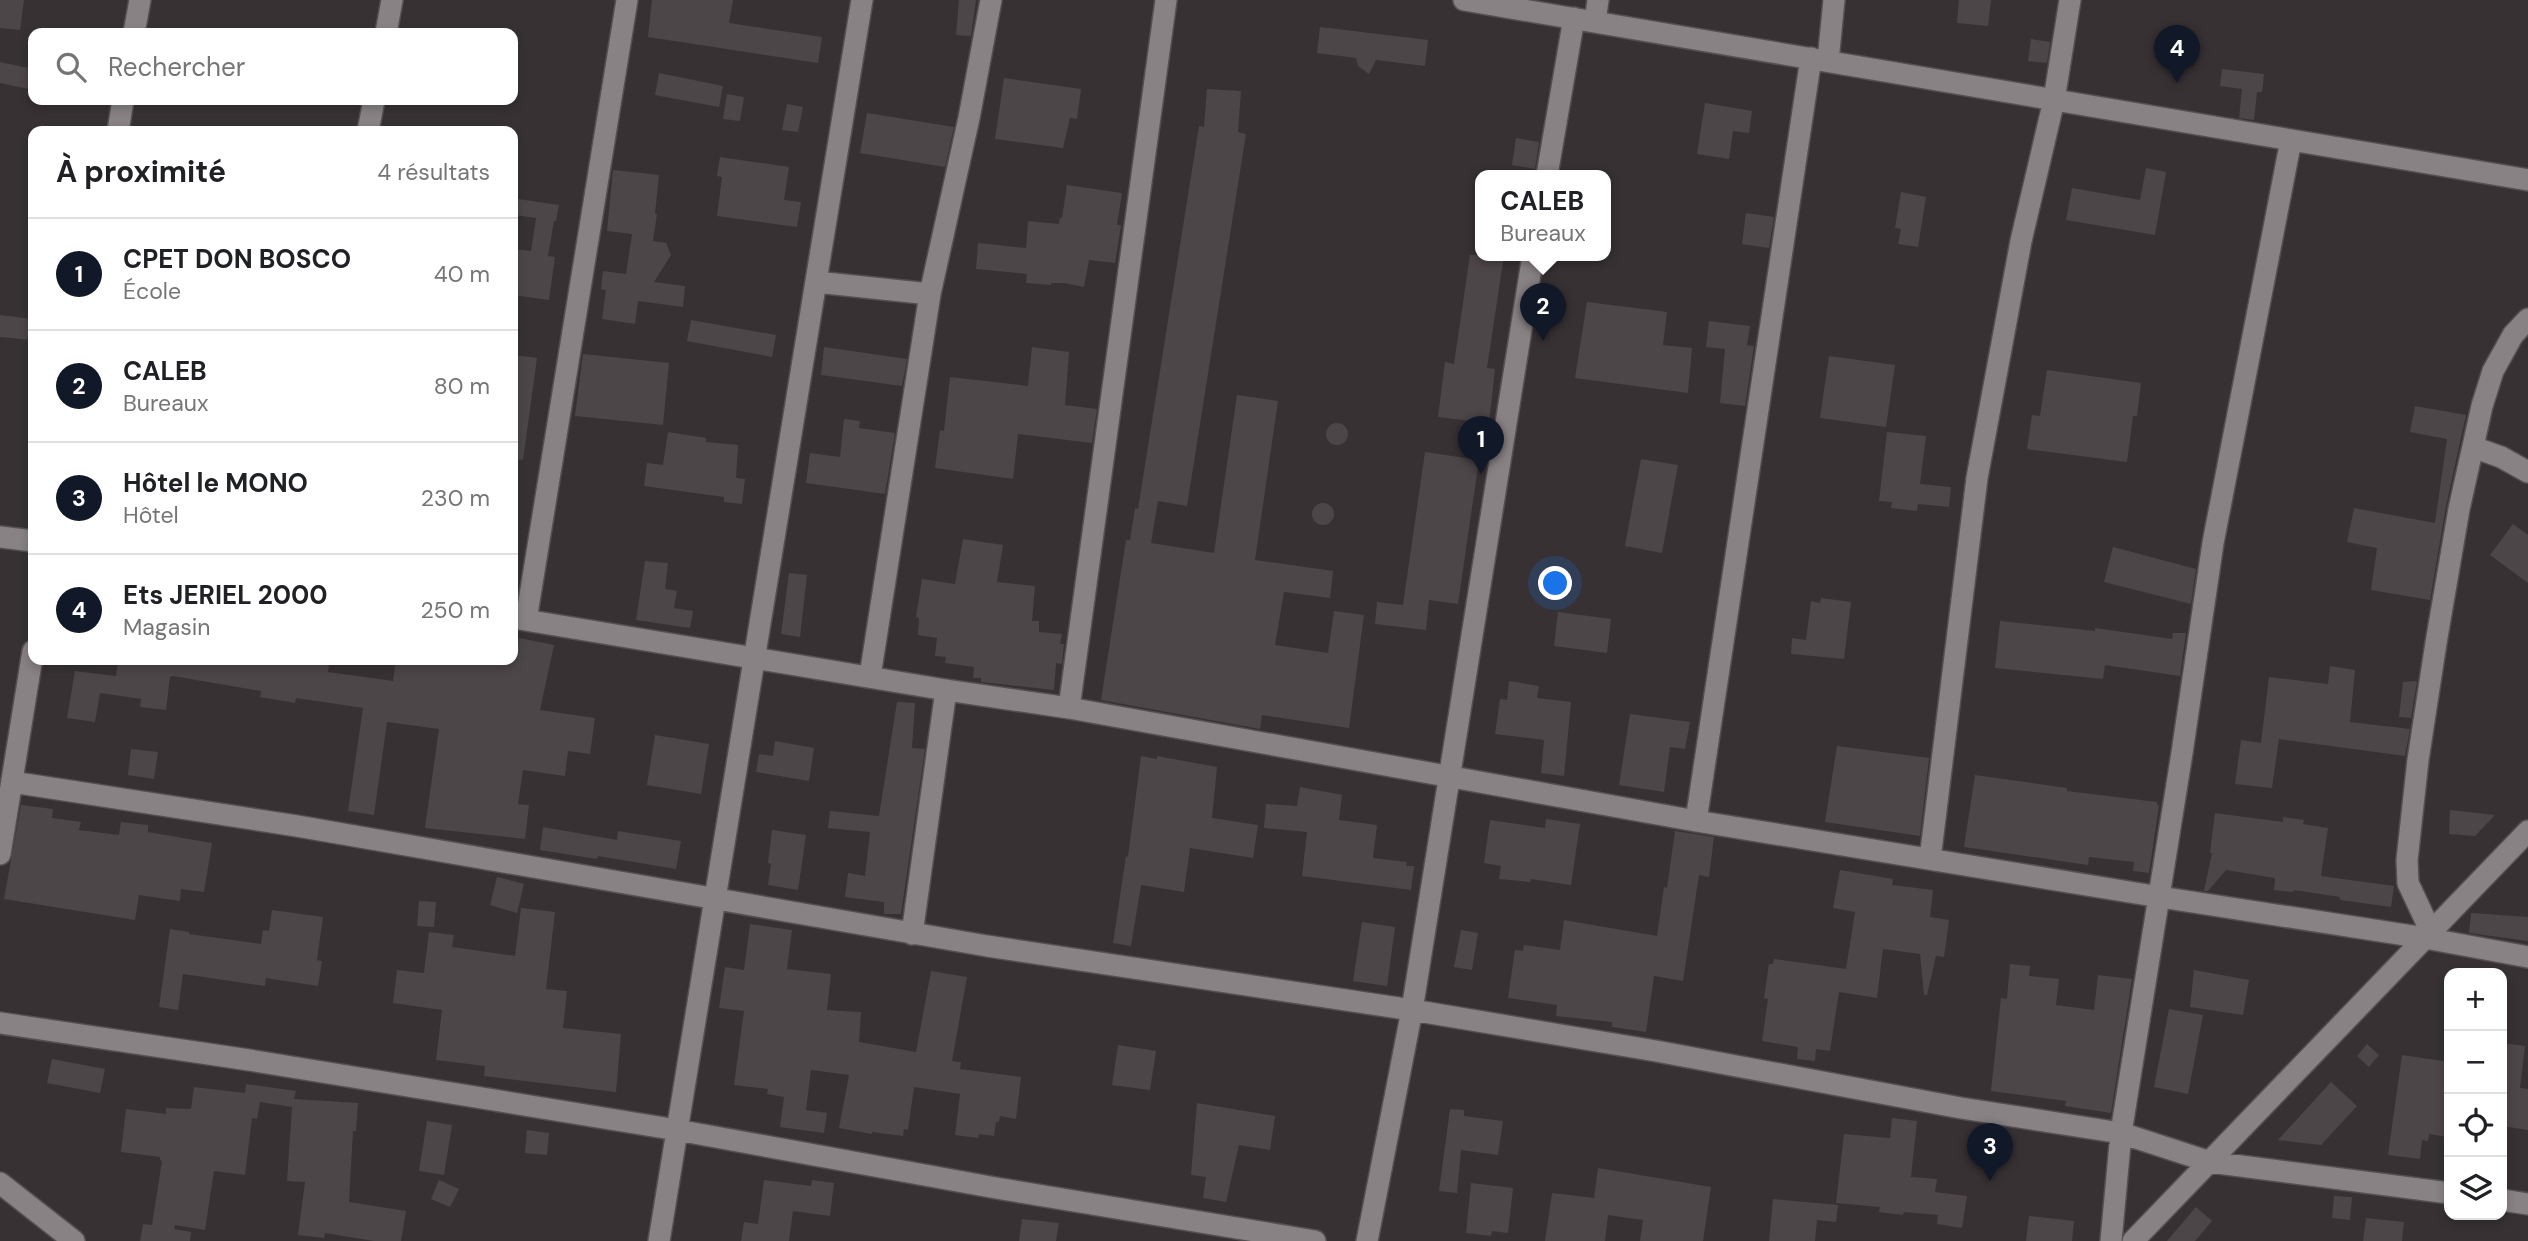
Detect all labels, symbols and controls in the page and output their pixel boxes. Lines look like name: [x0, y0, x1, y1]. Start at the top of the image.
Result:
pin: 4: [2154, 25, 2200, 83]
search box: [28, 28, 518, 105]
icon: search: [52, 48, 90, 86]
text: Rechercher: [108, 50, 245, 84]
text: À proximité: [56, 152, 226, 191]
text: 4 résultats: [377, 157, 490, 187]
popup: [1475, 170, 1611, 261]
text: CALEB: [1500, 184, 1584, 218]
text: Bureaux: [1500, 218, 1586, 248]
text: CPET DON BOSCO: [123, 242, 351, 276]
text: 1: [75, 259, 83, 289]
text: 40 m: [434, 259, 490, 289]
text: École: [123, 276, 181, 306]
pin: 2: [1520, 283, 1566, 341]
text: CALEB: [123, 354, 207, 388]
text: 2: [72, 371, 86, 401]
text: 80 m: [434, 371, 490, 401]
text: Bureaux: [123, 388, 208, 418]
pin: 1: [1458, 416, 1504, 474]
text: Hôtel le MONO: [123, 466, 308, 500]
text: 3: [72, 483, 86, 513]
text: 230 m: [421, 483, 490, 513]
text: Hôtel: [123, 500, 179, 530]
your location: [1538, 566, 1572, 600]
text: Ets JERIEL 2000: [123, 578, 328, 612]
text: 4: [72, 595, 86, 625]
text: 250 m: [420, 595, 490, 625]
text: Magasin: [123, 612, 210, 642]
map controls: [2444, 968, 2507, 1220]
button: +: [2444, 968, 2507, 1031]
button: −: [2444, 1031, 2507, 1094]
button: locate: [2444, 1094, 2507, 1157]
pin: 3: [1967, 1123, 2013, 1181]
button: layers: [2444, 1157, 2507, 1220]

